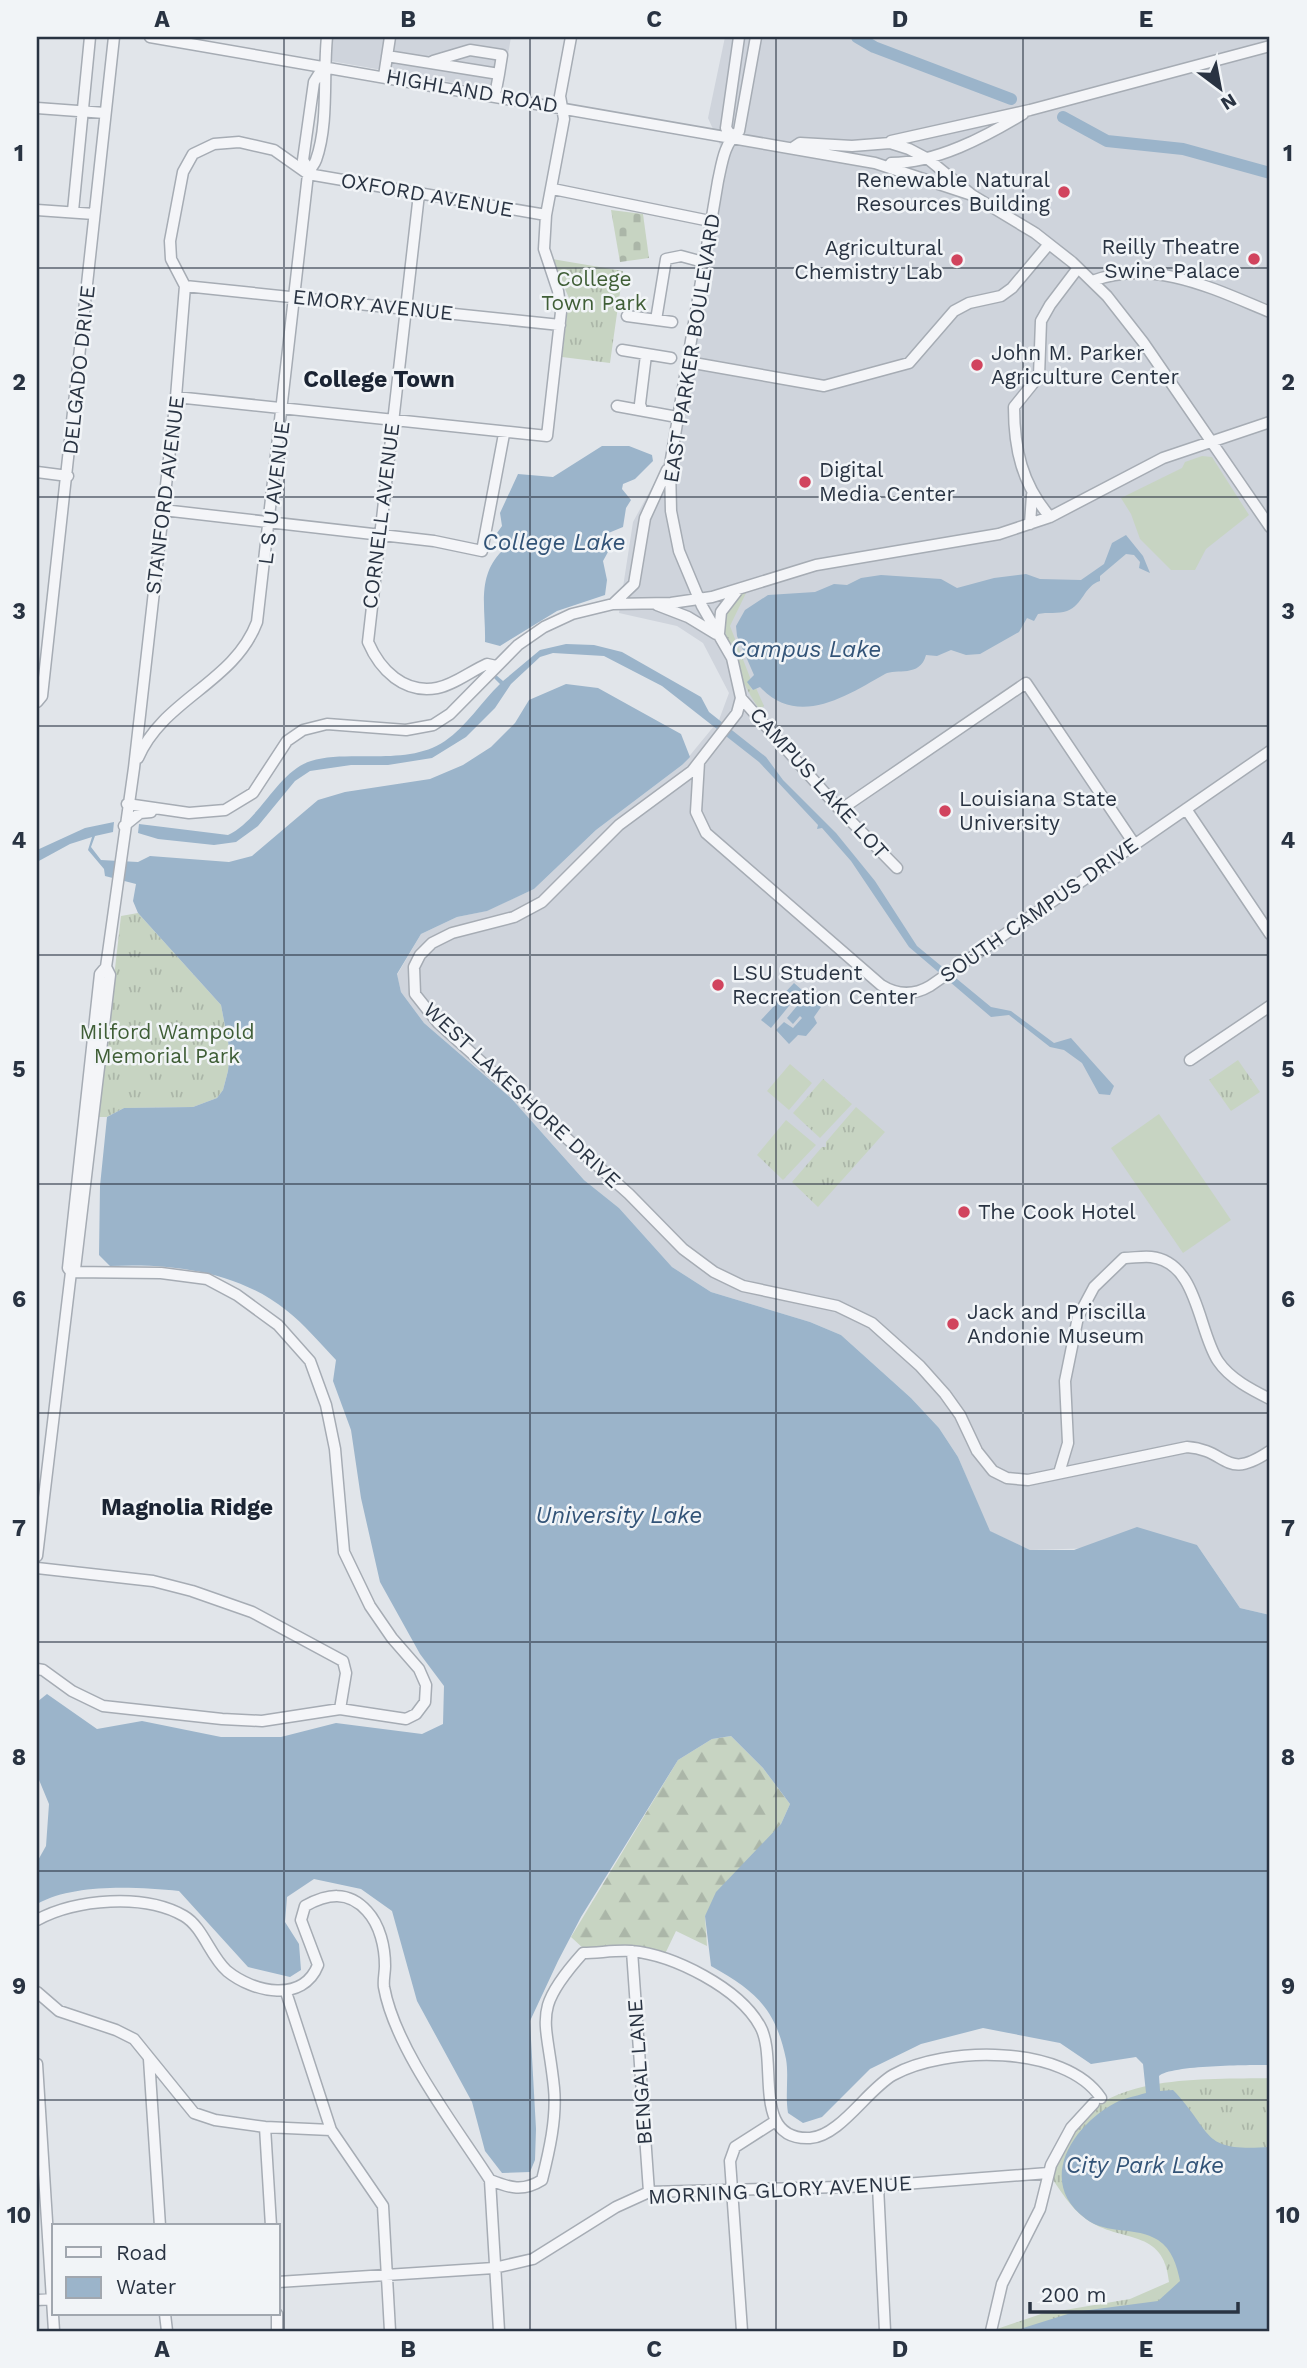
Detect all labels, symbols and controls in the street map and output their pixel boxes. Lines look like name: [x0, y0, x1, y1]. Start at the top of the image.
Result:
text: A: [154, 6, 170, 33]
text: B: [400, 6, 416, 33]
text: C: [646, 6, 662, 33]
text: D: [892, 6, 908, 33]
text: E: [1139, 6, 1153, 33]
north arrow: [1184, 52, 1254, 122]
street label: HIGHLAND ROAD: [384, 63, 560, 118]
text: N: [1217, 89, 1241, 115]
text: 1: [14, 140, 24, 167]
text: 1: [1283, 140, 1293, 167]
street label: OXFORD AVENUE: [339, 167, 515, 222]
place label: Renewable Natural Resources Building: [856, 167, 1051, 216]
marker: Renewable Natural Resources Building: [1056, 184, 1072, 200]
street label: EAST PARKER BOULEVARD: [658, 211, 725, 485]
place label: Reilly Theatre Swine Palace: [1101, 234, 1240, 283]
place label: Agricultural Chemistry Lab: [794, 235, 944, 284]
marker: Reilly Theatre Swine Palace: [1246, 251, 1262, 267]
marker: Agricultural Chemistry Lab: [949, 252, 965, 268]
park label: College Town Park: [541, 266, 647, 315]
street label: DELGADO DRIVE: [57, 284, 100, 456]
street label: EMORY AVENUE: [292, 284, 455, 325]
place label: John M. Parker Agriculture Center: [991, 340, 1179, 389]
marker: John M. Parker Agriculture Center: [969, 357, 985, 373]
district label: College Town: [303, 366, 455, 393]
text: 2: [12, 369, 26, 396]
text: 2: [1281, 369, 1295, 396]
street label: STANFORD AVENUE: [140, 394, 189, 596]
street label: L S U AVENUE: [252, 420, 295, 566]
street label: CORNELL AVENUE: [357, 422, 404, 610]
place label: Digital Media Center: [819, 457, 955, 506]
marker: Digital Media Center: [797, 474, 813, 490]
water label: College Lake: [482, 529, 626, 556]
text: 3: [12, 598, 26, 625]
text: 3: [1281, 598, 1295, 625]
water label: Campus Lake: [731, 636, 881, 663]
street label: CAMPUS LAKE LOT: [745, 702, 894, 864]
place label: Louisiana State University: [959, 786, 1117, 835]
marker: Louisiana State University: [937, 803, 953, 819]
text: 4: [12, 827, 27, 854]
text: 4: [1281, 827, 1296, 854]
street label: SOUTH CAMPUS DRIVE: [935, 832, 1143, 988]
place label: LSU Student Recreation Center: [732, 960, 918, 1009]
marker: LSU Student Recreation Center: [710, 977, 726, 993]
street label: WEST LAKESHORE DRIVE: [418, 997, 626, 1193]
park label: Milford Wampold Memorial Park: [79, 1019, 255, 1068]
text: 5: [12, 1056, 26, 1083]
text: 5: [1281, 1056, 1295, 1083]
place label: The Cook Hotel: [978, 1199, 1136, 1224]
marker: The Cook Hotel: [956, 1204, 972, 1220]
text: 6: [12, 1286, 26, 1313]
text: 6: [1281, 1286, 1295, 1313]
place label: Jack and Priscilla Andonie Museum: [967, 1299, 1146, 1348]
marker: Jack and Priscilla Andonie Museum: [945, 1316, 961, 1332]
district label: Magnolia Ridge: [101, 1494, 273, 1521]
water label: University Lake: [535, 1502, 703, 1529]
text: 7: [12, 1515, 26, 1542]
text: 7: [1281, 1515, 1295, 1542]
text: 8: [12, 1744, 26, 1771]
text: 8: [1281, 1744, 1295, 1771]
text: 9: [12, 1973, 26, 2000]
text: 9: [1281, 1973, 1295, 2000]
street label: BENGAL LANE: [622, 1998, 657, 2146]
water label: City Park Lake: [1066, 2152, 1224, 2179]
street label: MORNING GLORY AVENUE: [647, 2170, 913, 2209]
text: 10: [7, 2202, 31, 2229]
text: 10: [1276, 2202, 1300, 2229]
legend: [52, 2224, 280, 2316]
text: Road: [116, 2240, 167, 2265]
scale bar: [1030, 2270, 1239, 2314]
text: Water: [116, 2274, 177, 2299]
text: 200 m: [1041, 2282, 1107, 2307]
text: A: [154, 2336, 170, 2363]
text: B: [400, 2336, 416, 2363]
text: C: [646, 2336, 662, 2363]
text: D: [892, 2336, 908, 2363]
text: E: [1139, 2336, 1153, 2363]

